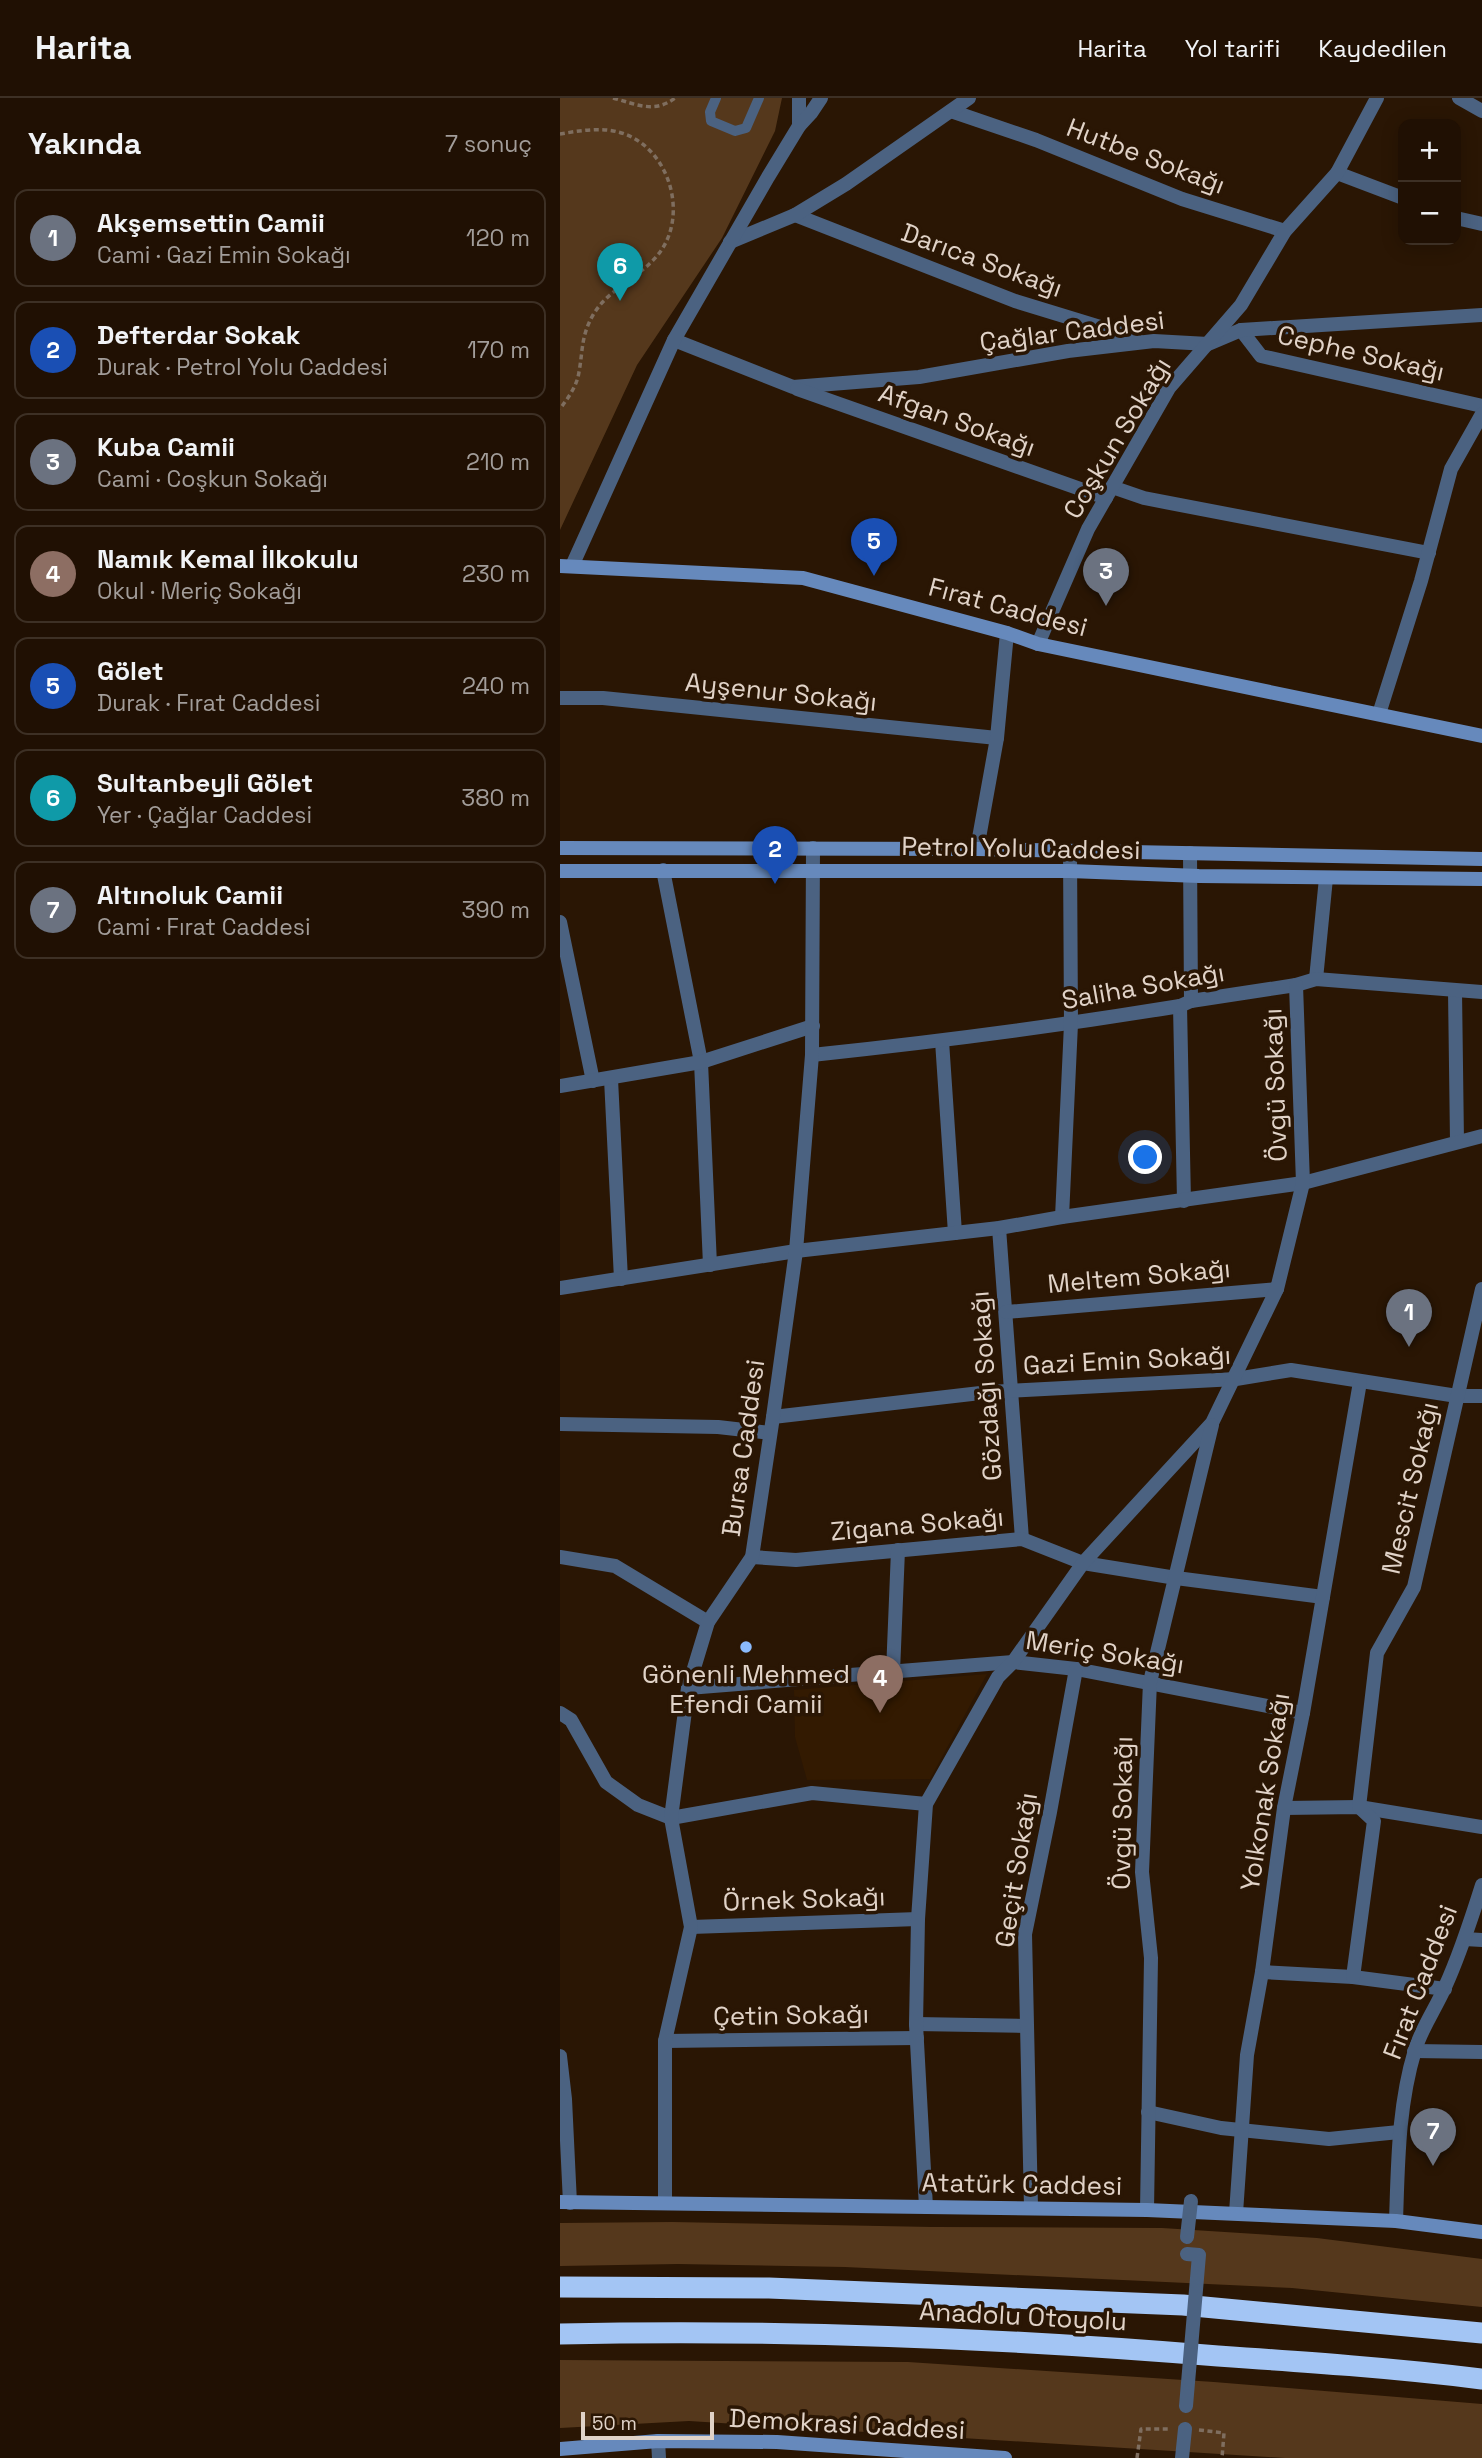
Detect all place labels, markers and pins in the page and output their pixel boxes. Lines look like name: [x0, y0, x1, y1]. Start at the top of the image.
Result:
pin: 6: [597, 243, 643, 301]
pin: 5: [851, 518, 897, 576]
pin: 3: [1083, 548, 1129, 606]
pin: 2: [752, 826, 798, 884]
pin: 1: [1386, 1289, 1432, 1347]
marker: Gönenli Mehmed Efendi Camii: [738, 1639, 754, 1655]
pin: 4: [857, 1655, 903, 1713]
place label: Gönenli Mehmed Efendi Camii: [642, 1657, 850, 1721]
pin: 7: [1410, 2108, 1456, 2166]

